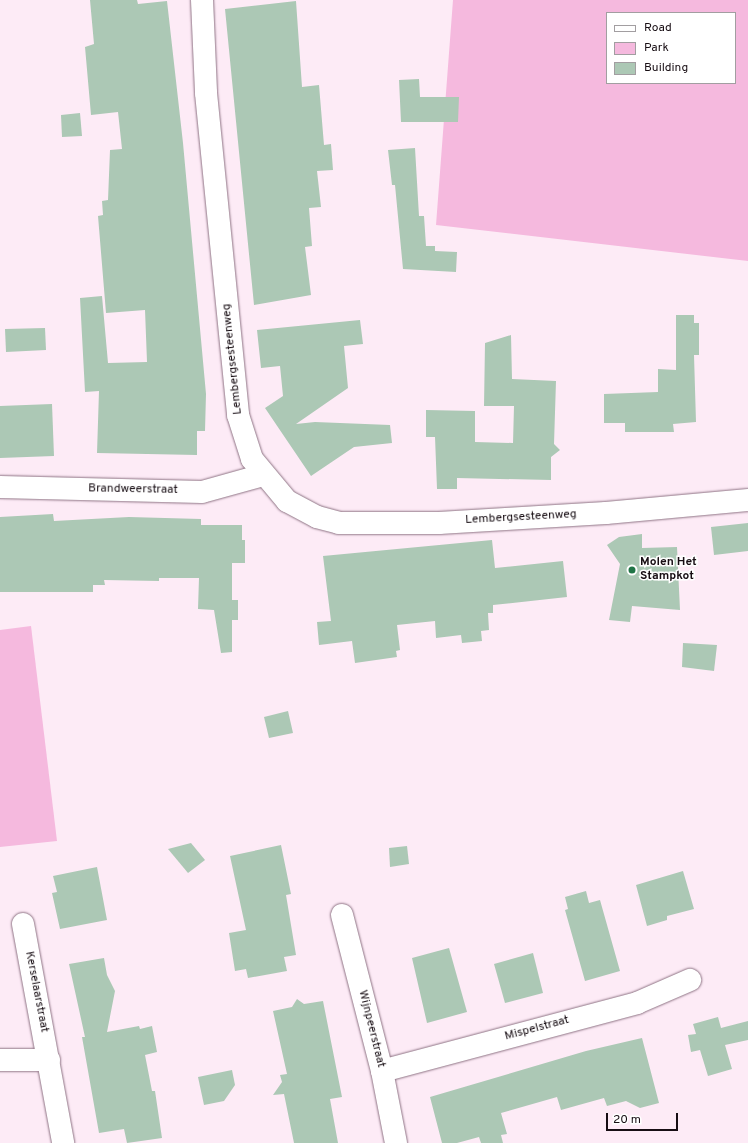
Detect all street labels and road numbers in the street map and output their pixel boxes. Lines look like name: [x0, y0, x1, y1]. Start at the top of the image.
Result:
street label: Lembergsesteenweg: [220, 303, 246, 415]
street label: Brandweerstraat: [88, 482, 178, 498]
street label: Lembergsesteenweg: [465, 508, 577, 528]
street label: Kerselaarstraat: [21, 950, 51, 1034]
street label: Wijnpeerstraat: [354, 989, 388, 1069]
street label: Mispelstraat: [503, 1014, 571, 1044]

